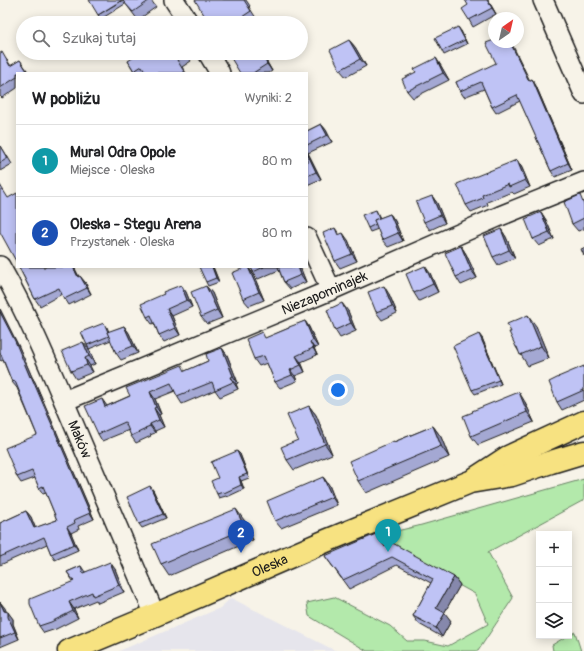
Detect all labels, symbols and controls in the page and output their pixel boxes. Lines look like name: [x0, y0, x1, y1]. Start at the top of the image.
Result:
north arrow: [488, 12, 524, 48]
search box: [16, 16, 308, 60]
icon: search: [30, 27, 52, 49]
text: Szukaj tutaj: [62, 29, 136, 48]
text: W pobliżu: [32, 88, 100, 109]
text: Wyniki: 2: [244, 90, 292, 106]
text: Mural Odra Opole: [70, 143, 176, 162]
text: 1: [42, 153, 48, 169]
text: 80 m: [262, 153, 292, 169]
text: Miejsce · Oleska: [70, 162, 155, 178]
text: Oleska - Stegu Arena: [70, 215, 201, 234]
text: 2: [41, 225, 49, 241]
text: 80 m: [262, 225, 292, 241]
text: Przystanek · Oleska: [70, 234, 175, 250]
street label: Niezapominajek: [279, 267, 370, 318]
your location: [328, 380, 348, 400]
street label: Maków: [65, 418, 96, 461]
pin: 1: [375, 519, 401, 552]
pin: 2: [228, 520, 254, 553]
map controls: [536, 531, 572, 639]
button: +: [536, 531, 572, 567]
street label: Oleska: [249, 550, 290, 581]
button: −: [536, 567, 572, 603]
button: layers: [536, 603, 572, 639]

